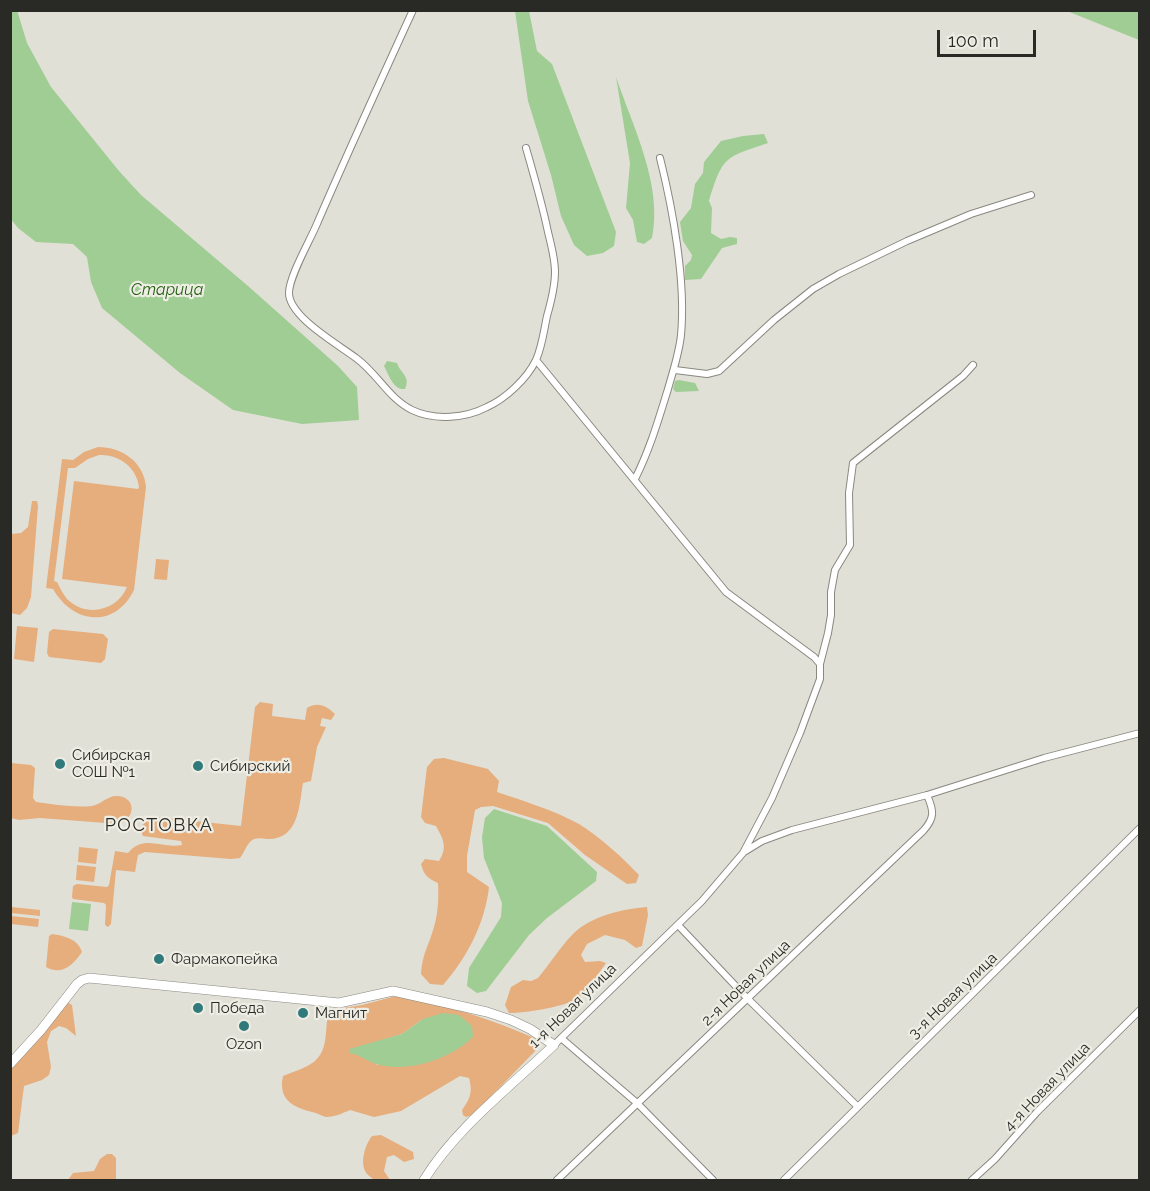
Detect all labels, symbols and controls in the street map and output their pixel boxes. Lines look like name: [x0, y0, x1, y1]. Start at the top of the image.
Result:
scale bar: [940, 18, 1039, 56]
text: 100 m: [948, 30, 999, 51]
water label: Старица: [131, 280, 203, 300]
place label: Сибирская СОШ №1: [72, 746, 150, 781]
marker: Сибирская СОШ №1: [53, 757, 67, 771]
place label: Сибирский: [210, 757, 290, 775]
marker: Сибирский: [191, 759, 205, 773]
district label: РОСТОВКА: [105, 815, 213, 837]
street label: 2-я Новая улица: [698, 936, 794, 1030]
street label: 3-я Новая улица: [905, 949, 1001, 1043]
place label: Фармакопейка: [171, 950, 278, 968]
marker: Фармакопейка: [152, 952, 166, 966]
street label: 1-я Новая улица: [526, 960, 620, 1052]
place label: Победа: [210, 999, 264, 1017]
marker: Победа: [191, 1001, 205, 1015]
place label: Магнит: [315, 1004, 367, 1022]
marker: Магнит: [296, 1006, 310, 1020]
marker: Ozon: [237, 1019, 251, 1033]
place label: Ozon: [226, 1035, 262, 1053]
street label: 4-я Новая улица: [1000, 1039, 1094, 1135]

